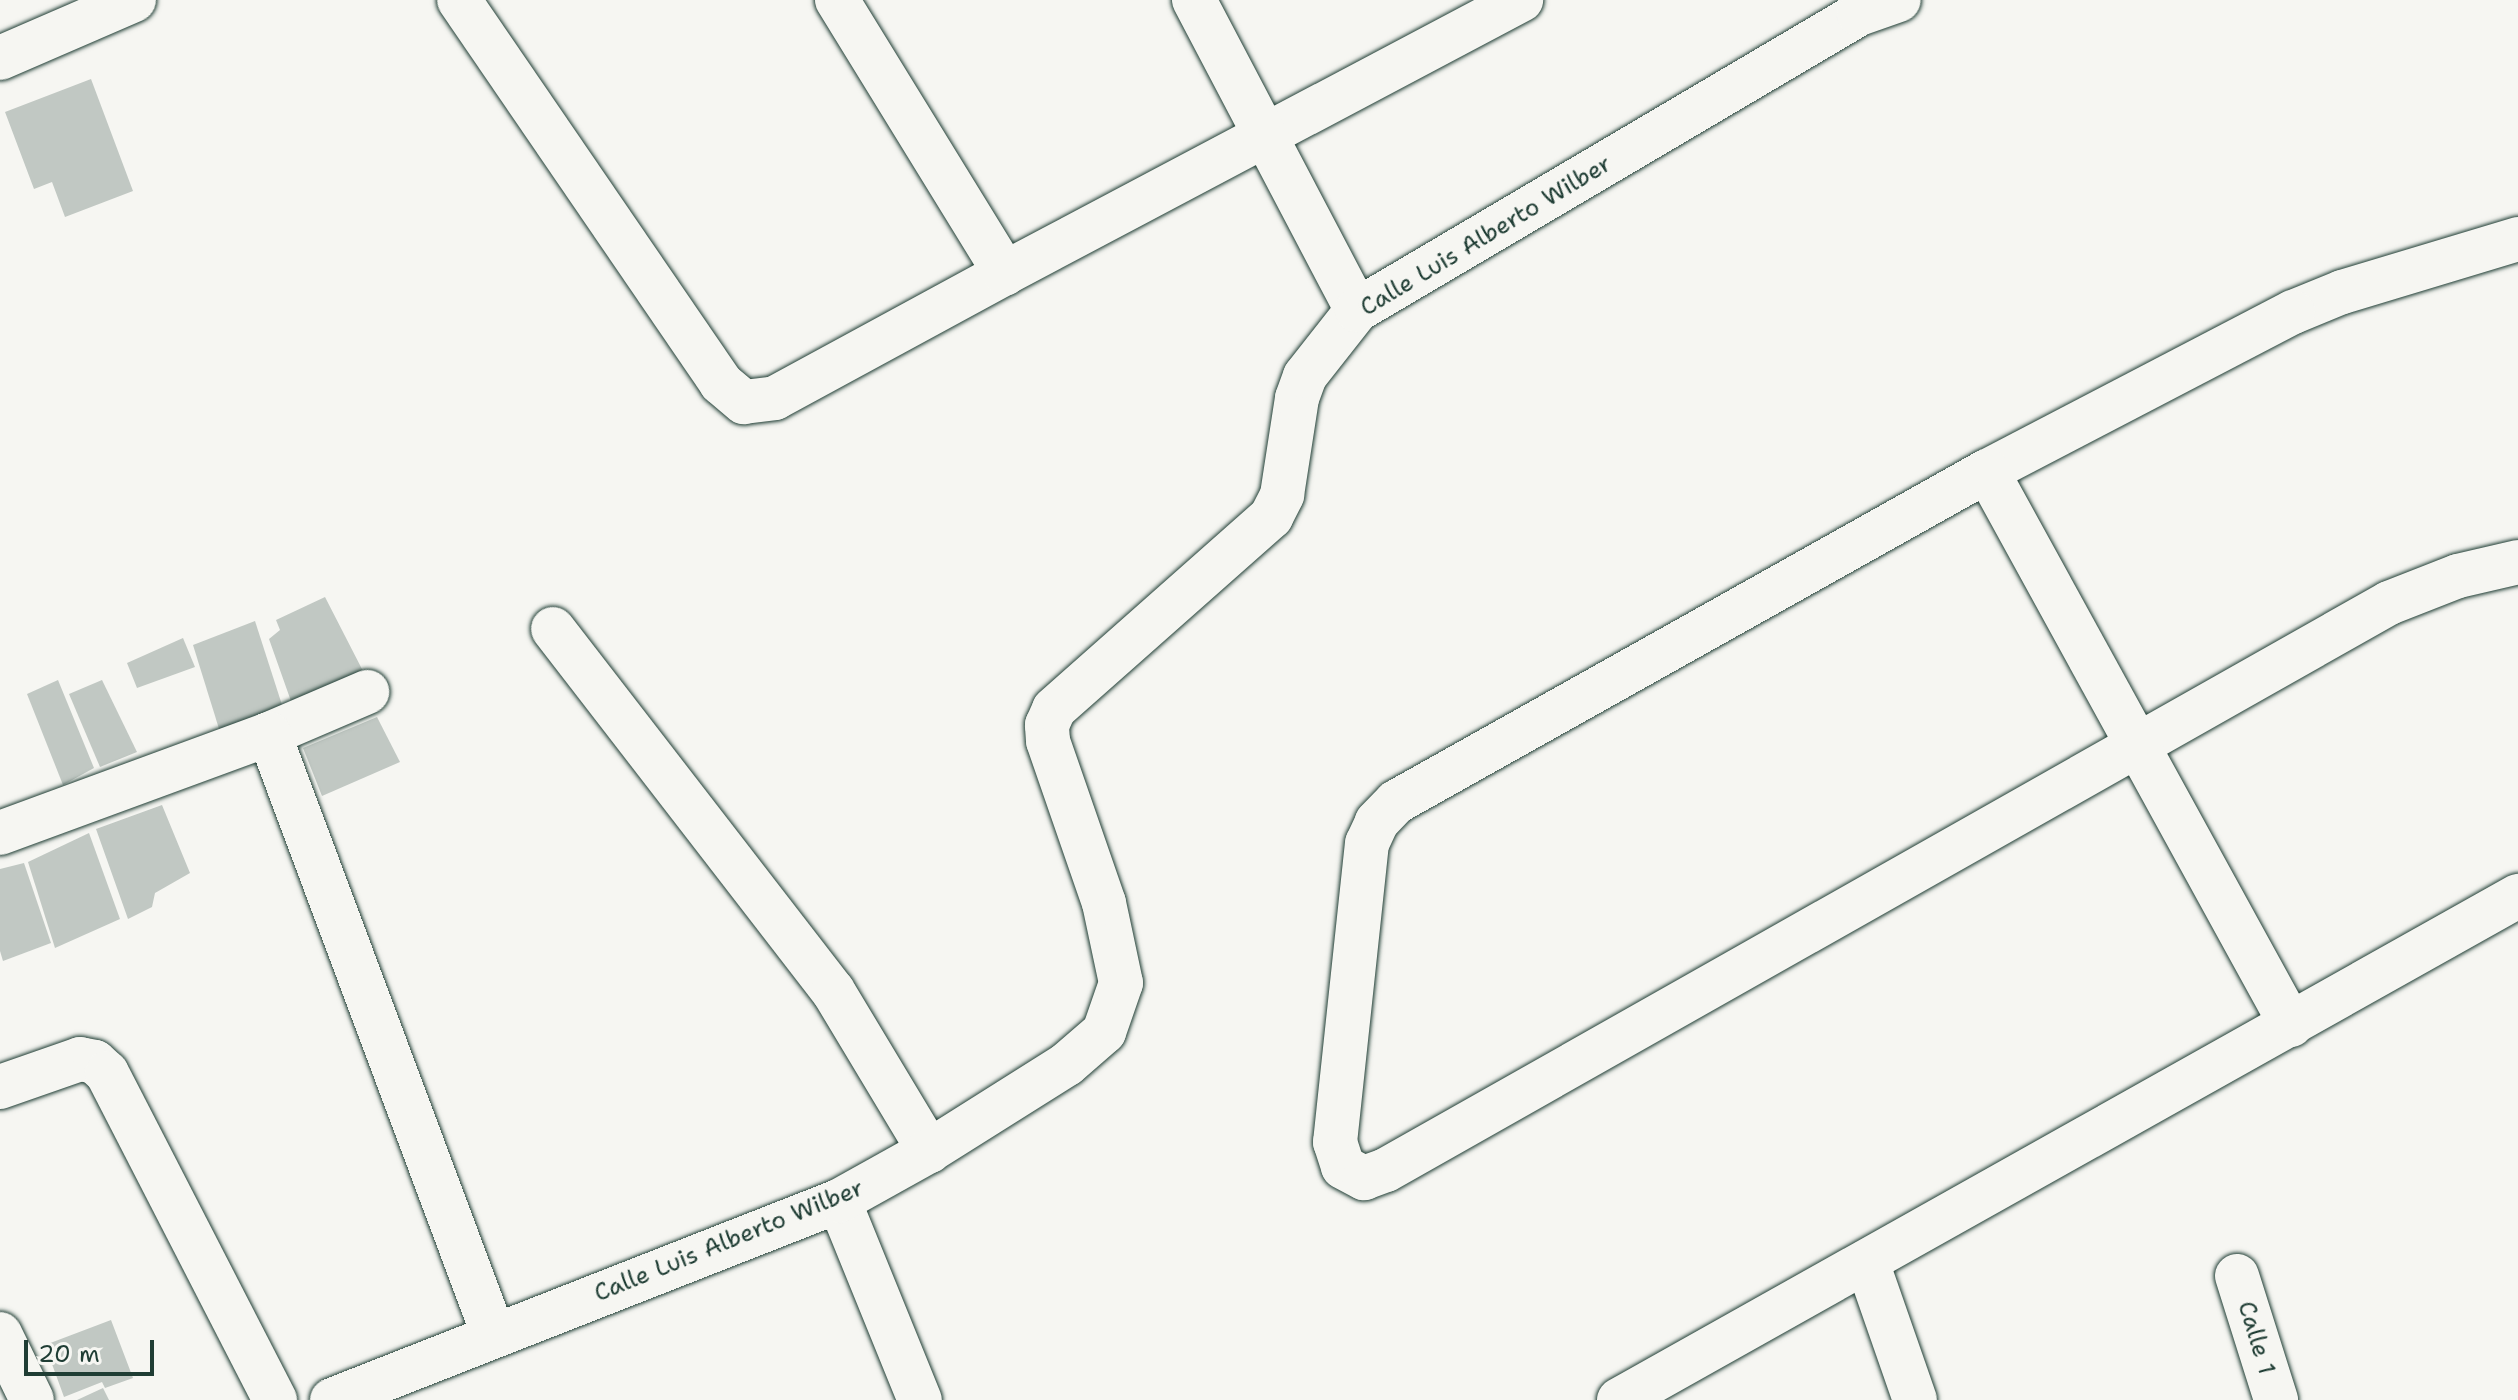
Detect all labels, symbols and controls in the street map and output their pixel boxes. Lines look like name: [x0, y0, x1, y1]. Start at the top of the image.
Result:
street label: Calle Luis Alberto Wilber: [1355, 150, 1617, 322]
street label: Calle Luis Alberto Wilber: [590, 1174, 868, 1308]
street label: Calle 1: [2231, 1298, 2281, 1378]
scale bar: [28, 1324, 158, 1374]
text: 20 m: [38, 1338, 100, 1370]

